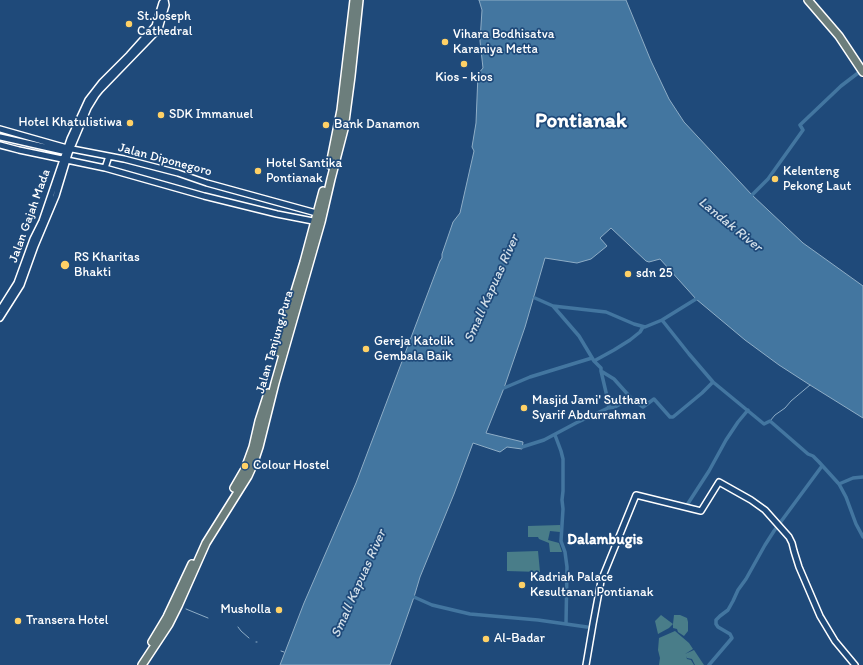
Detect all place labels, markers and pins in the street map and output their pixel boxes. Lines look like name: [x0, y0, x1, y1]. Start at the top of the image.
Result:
place label: St.Joseph Cathedral: [137, 9, 192, 40]
marker: St.Joseph Cathedral: [124, 19, 134, 29]
place label: Vihara Bodhisatva Karaniya Metta: [453, 27, 554, 58]
marker: Vihara Bodhisatva Karaniya Metta: [440, 37, 450, 47]
marker: Kios - kios: [459, 59, 469, 69]
place label: Kios - kios: [435, 70, 493, 86]
place label: SDK Immanuel: [169, 107, 253, 123]
marker: SDK Immanuel: [156, 110, 166, 120]
place label: Hotel Khatulistiwa: [19, 115, 122, 131]
place label: Bank Danamon: [334, 117, 420, 133]
marker: Hotel Khatulistiwa: [125, 118, 135, 128]
marker: Bank Danamon: [321, 120, 331, 130]
place label: Hotel Santika Pontianak: [266, 156, 342, 187]
place label: Kelenteng Pekong Laut: [783, 164, 851, 195]
marker: Hotel Santika Pontianak: [253, 166, 263, 176]
marker: Kelenteng Pekong Laut: [770, 174, 780, 184]
place label: RS Kharitas Bhakti: [74, 250, 140, 281]
marker: RS Kharitas Bhakti: [59, 259, 71, 271]
place label: sdn 25: [636, 266, 673, 282]
marker: sdn 25: [623, 269, 633, 279]
place label: Gereja Katolik Gembala Baik: [374, 334, 454, 365]
marker: Gereja Katolik Gembala Baik: [361, 344, 371, 354]
place label: Masjid Jami' Sulthan Syarif Abdurrahman: [532, 393, 647, 424]
marker: Masjid Jami' Sulthan Syarif Abdurrahman: [519, 403, 529, 413]
place label: Colour Hostel: [253, 458, 330, 474]
marker: Colour Hostel: [240, 461, 250, 471]
place label: Kadriah Palace Kesultanan Pontianak: [530, 570, 653, 601]
marker: Kadriah Palace Kesultanan Pontianak: [517, 580, 527, 590]
place label: Musholla: [220, 602, 271, 618]
marker: Musholla: [274, 605, 284, 615]
place label: Transera Hotel: [26, 613, 108, 629]
marker: Transera Hotel: [13, 616, 23, 626]
place label: Al-Badar: [494, 631, 545, 647]
marker: Al-Badar: [481, 634, 491, 644]

